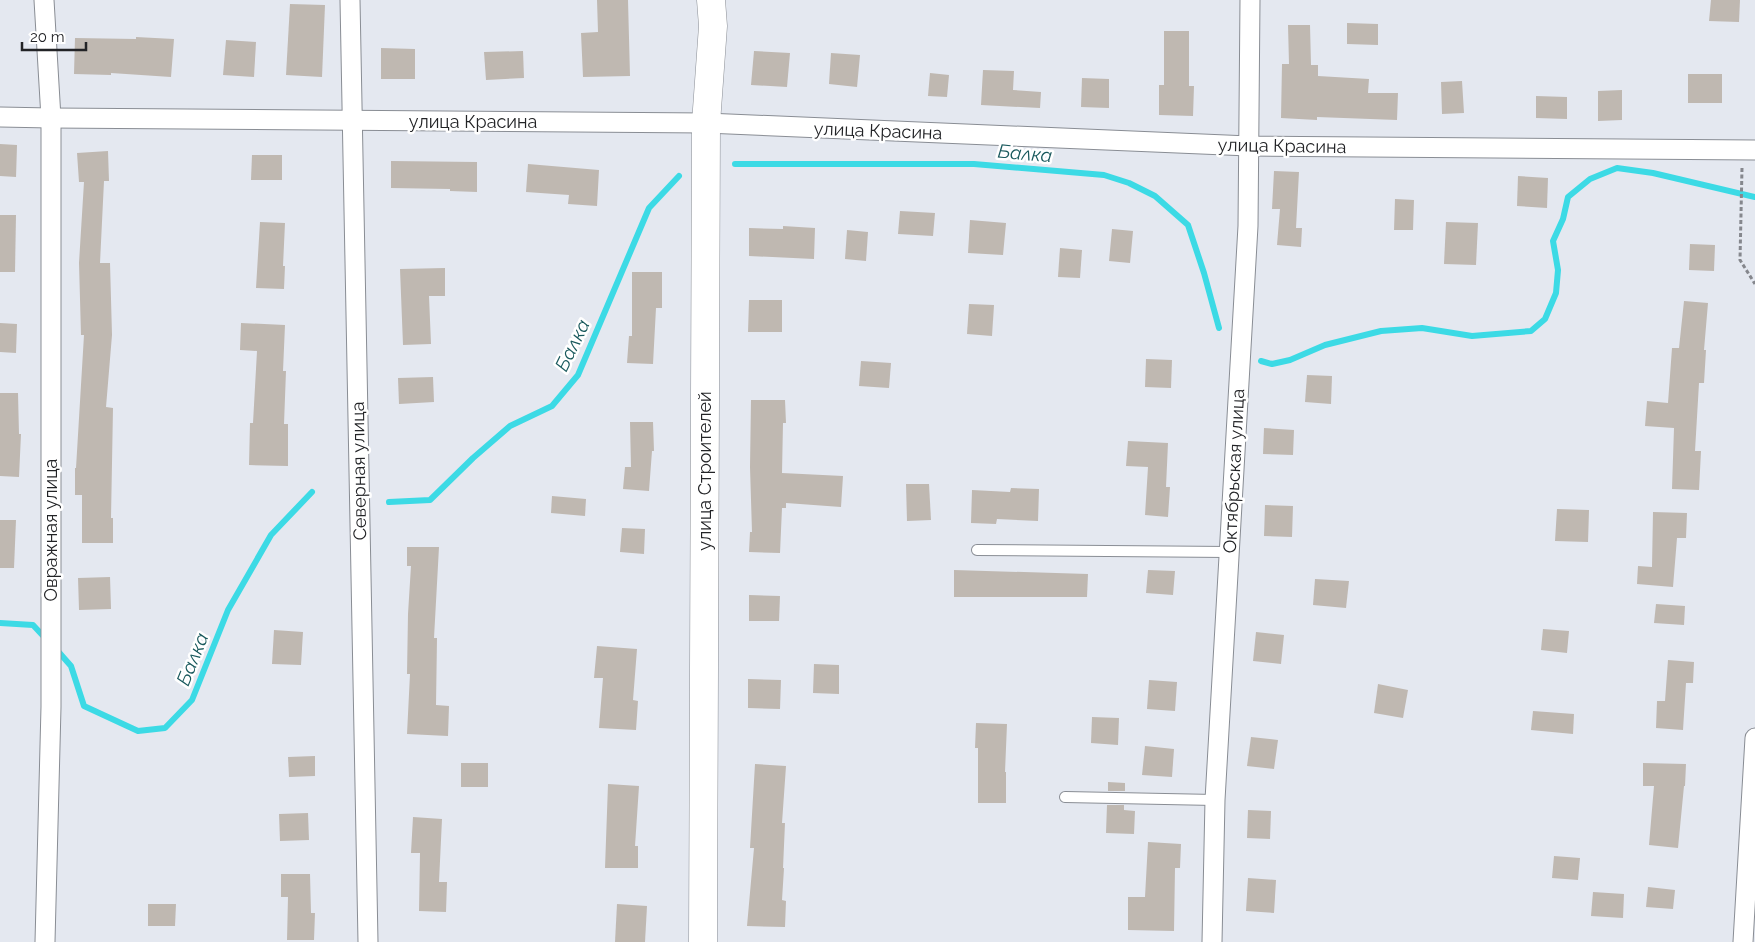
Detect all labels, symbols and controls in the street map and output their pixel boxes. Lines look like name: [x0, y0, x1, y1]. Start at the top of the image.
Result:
scale bar: [22, 20, 86, 52]
text: 20 m: [30, 28, 65, 46]
street label: улица Красина: [409, 111, 537, 132]
street label: улица Красина: [813, 118, 943, 143]
street label: улица Красина: [1217, 134, 1347, 157]
water label: Балка: [997, 140, 1053, 166]
water label: Балка: [550, 316, 594, 374]
street label: Октябрьская улица: [1219, 388, 1248, 554]
street label: улица Строителей: [694, 391, 715, 551]
street label: Северная улица: [347, 401, 370, 541]
street label: Овражная улица: [40, 459, 61, 601]
water label: Балка: [172, 630, 212, 688]

